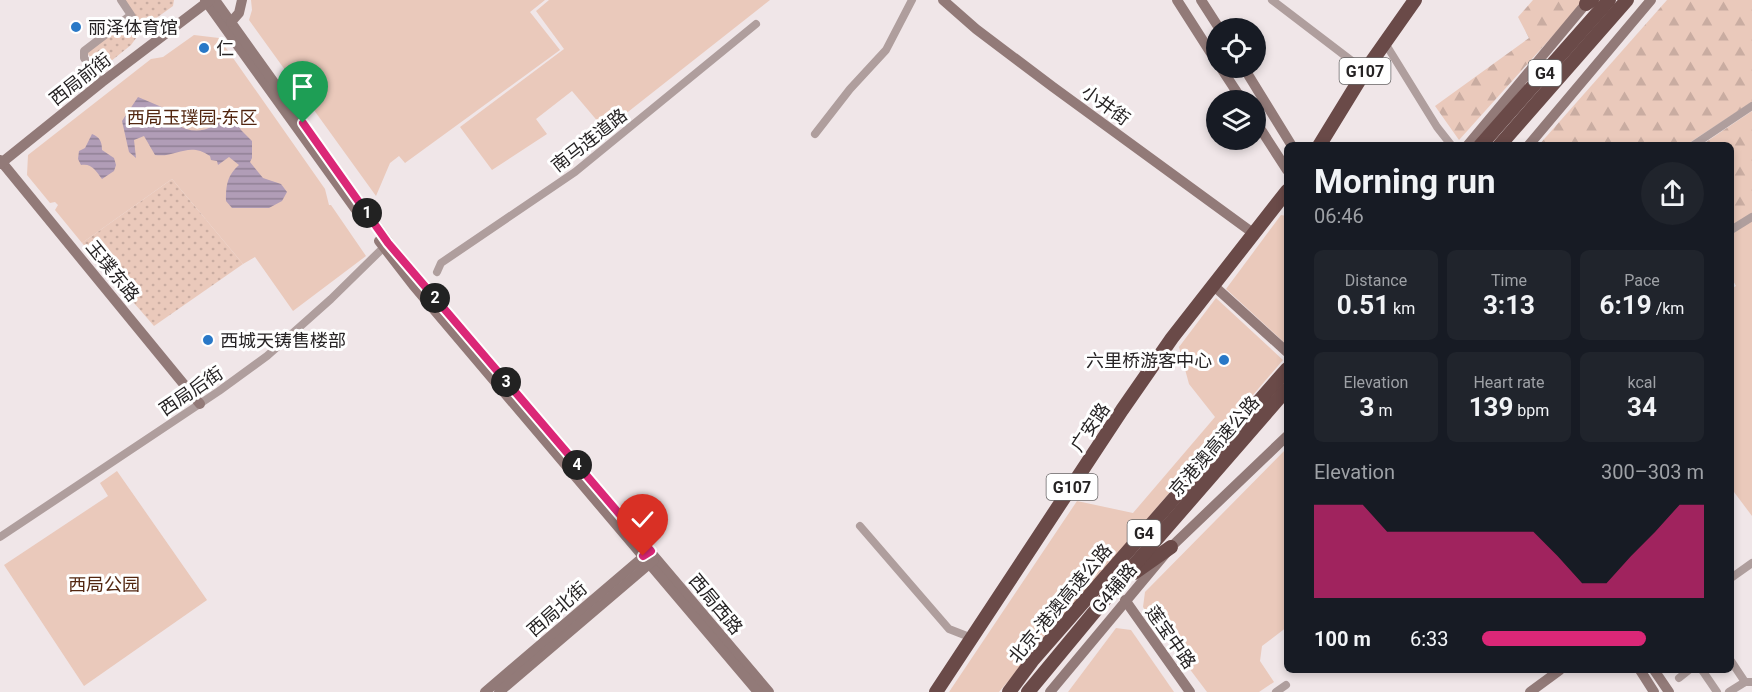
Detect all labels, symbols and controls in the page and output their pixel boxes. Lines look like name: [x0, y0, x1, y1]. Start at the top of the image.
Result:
place label: 丽泽体育馆: [88, 17, 178, 38]
map controls: [1206, 18, 1266, 150]
button: locate: [1206, 18, 1266, 78]
marker: 丽泽体育馆: [69, 20, 83, 34]
place label: 仁: [216, 38, 234, 59]
marker: 仁: [197, 41, 211, 55]
street label: 西局前街: [45, 49, 115, 109]
road number: G107: [1340, 58, 1390, 84]
road number: G4: [1528, 60, 1562, 86]
pin: [277, 61, 328, 123]
icon: arrive: [286, 70, 319, 103]
street label: 小井街: [1078, 81, 1134, 129]
button: layers: [1206, 90, 1266, 150]
street label: 南马连道路: [547, 104, 631, 176]
park label: 西局玉璞园-东区: [127, 107, 257, 128]
text: Morning run: [1314, 162, 1495, 201]
button: share: [1641, 162, 1704, 225]
pin: 1: [352, 198, 382, 228]
text: 1: [362, 203, 372, 222]
text: 06:46: [1314, 204, 1364, 228]
street label: 玉璞东路: [82, 236, 144, 306]
text: Distance: [1345, 271, 1407, 290]
text: Time: [1491, 271, 1527, 290]
text: Pace: [1624, 271, 1660, 290]
pin: 2: [420, 283, 450, 313]
text: 2: [430, 288, 440, 307]
text: 0.51: [1337, 290, 1389, 320]
text: 3:13: [1483, 290, 1535, 320]
text: 6:19: [1600, 290, 1652, 320]
text: km: [1389, 299, 1415, 318]
text: /km: [1652, 299, 1684, 318]
place label: 西城天铸售楼部: [220, 330, 346, 351]
marker: 西城天铸售楼部: [201, 333, 215, 347]
place label: 六里桥游客中心: [1086, 350, 1212, 371]
marker: 六里桥游客中心: [1217, 353, 1231, 367]
street label: 西局后街: [155, 362, 227, 420]
pin: 3: [491, 367, 521, 397]
text: 3: [501, 372, 511, 391]
text: Elevation: [1344, 373, 1408, 392]
text: Heart rate: [1473, 373, 1545, 392]
text: kcal: [1628, 373, 1656, 392]
street label: 京港澳高速公路: [1165, 392, 1263, 500]
text: 3: [1360, 392, 1374, 422]
text: 139: [1469, 392, 1513, 422]
text: 34: [1627, 392, 1657, 422]
street label: 广安路: [1066, 399, 1114, 455]
text: m: [1374, 401, 1392, 420]
text: bpm: [1513, 401, 1549, 420]
pin: 4: [562, 450, 592, 480]
text: 4: [572, 455, 582, 474]
text: Elevation: [1314, 460, 1395, 484]
text: 300–303 m: [1601, 460, 1704, 484]
road number: G107: [1046, 474, 1098, 500]
pin: [617, 494, 668, 556]
icon: check: [626, 503, 659, 536]
road number: G4: [1128, 520, 1160, 546]
street label: 北京-港澳高速公路: [1004, 539, 1116, 667]
street label: G4辅路: [1087, 559, 1141, 617]
street label: 西局西路: [685, 570, 747, 638]
park label: 西局公园: [68, 574, 140, 595]
street label: 西局北街: [523, 577, 591, 641]
street label: 莲宝中路: [1142, 601, 1200, 673]
text: 100 m: [1314, 627, 1371, 651]
text: 6:33: [1410, 627, 1449, 651]

